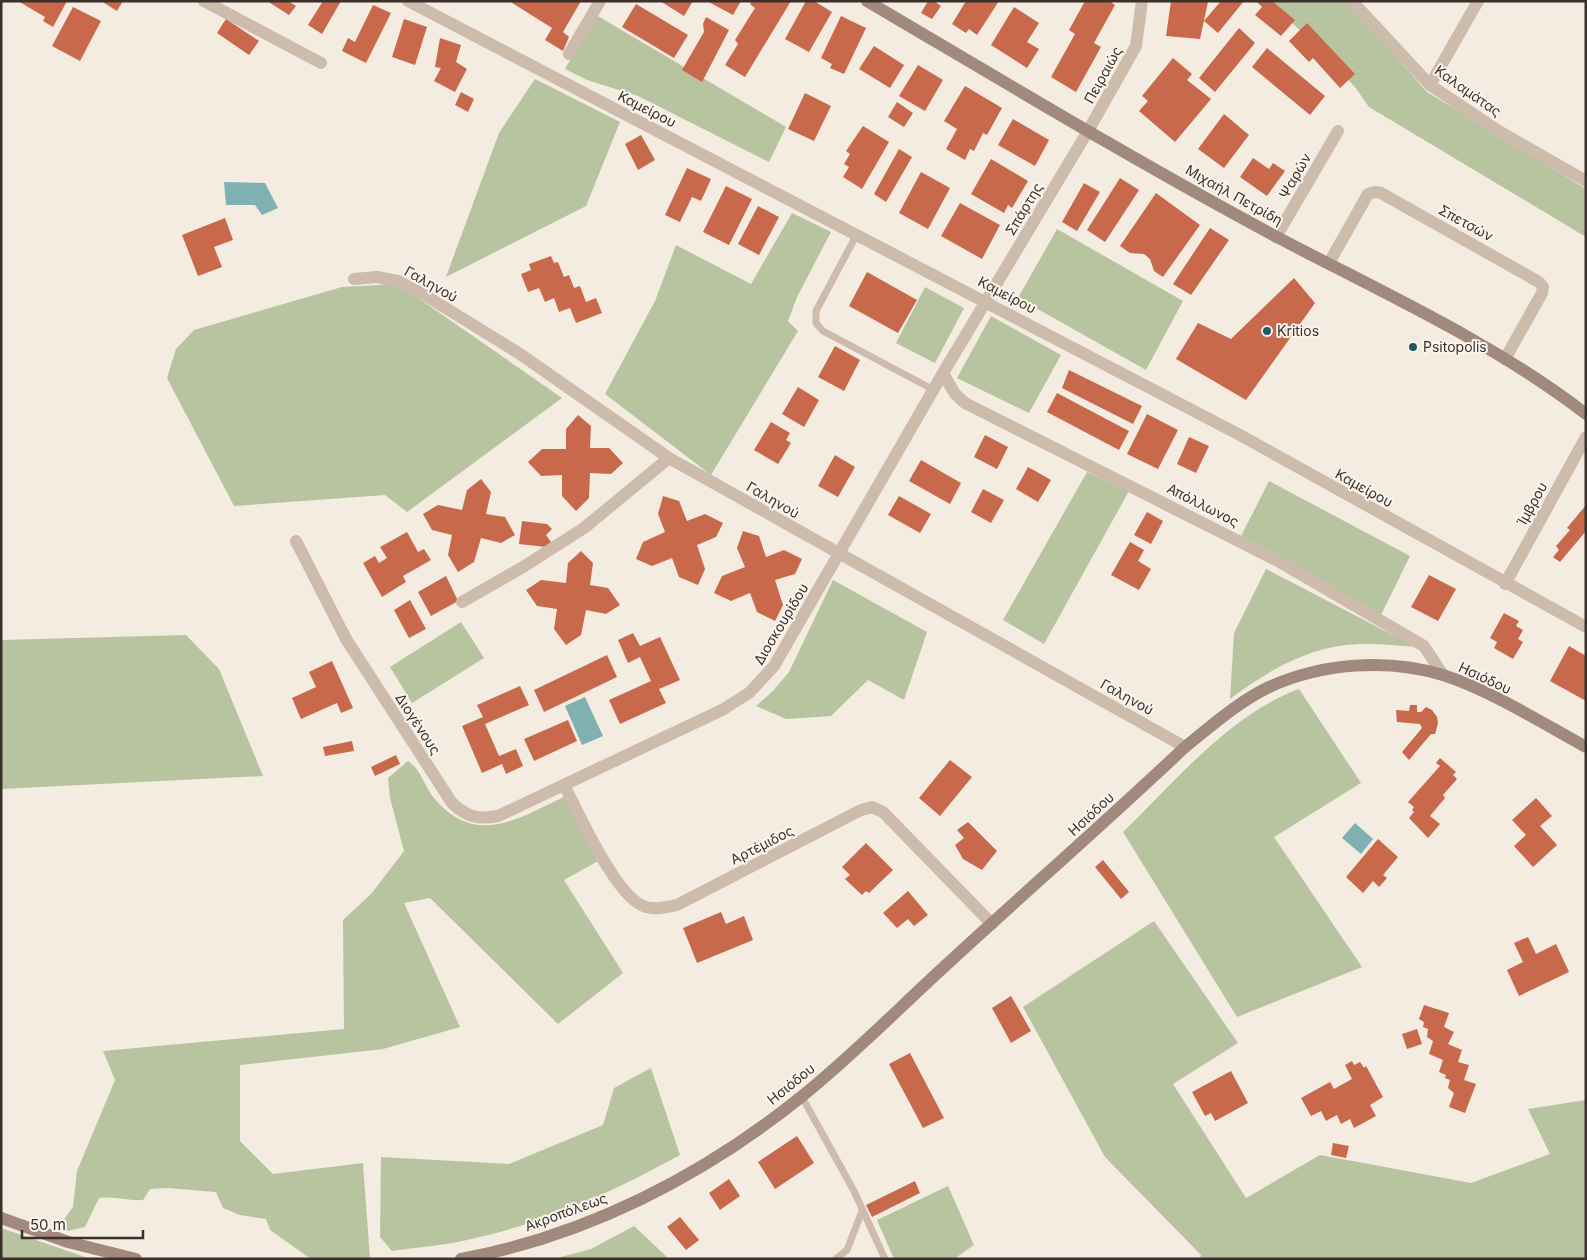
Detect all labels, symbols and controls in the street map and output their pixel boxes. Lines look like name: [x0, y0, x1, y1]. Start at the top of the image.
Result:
street label: Πειραιώς: [1080, 43, 1125, 106]
street label: Καλαμάτας: [1432, 61, 1505, 120]
street label: Καμείρου: [615, 87, 679, 130]
street label: Ψαρών: [1275, 150, 1314, 202]
street label: Μιχαήλ Πετρίδη: [1183, 161, 1286, 228]
street label: Σπάρτης: [1001, 179, 1046, 238]
street label: Σπετσών: [1436, 201, 1496, 244]
street label: Γαληνού: [402, 262, 461, 305]
street label: Καμείρου: [975, 272, 1039, 317]
place label: Kritios: [1277, 322, 1319, 339]
marker: Kritios: [1261, 325, 1273, 337]
place label: Psitopolis: [1423, 338, 1487, 355]
marker: Psitopolis: [1407, 341, 1419, 353]
street label: Καμείρου: [1333, 465, 1396, 510]
street label: Γαληνού: [744, 478, 803, 521]
street label: Απόλλωνος: [1164, 479, 1242, 530]
street label: Ίμβρου: [1513, 479, 1551, 529]
street label: Διοσκουρίδου: [750, 580, 812, 667]
street label: Ησιόδου: [1456, 658, 1514, 697]
street label: Γαληνού: [1098, 675, 1157, 718]
street label: Διογένους: [392, 690, 445, 758]
street label: Ησιόδου: [1064, 788, 1117, 839]
street label: Αρτέμιδος: [727, 821, 796, 868]
street label: Ησιόδου: [763, 1059, 818, 1108]
street label: Ακροπόλεως: [522, 1189, 609, 1234]
scale bar: [22, 1208, 144, 1240]
text: 50 m: [30, 1215, 66, 1234]

